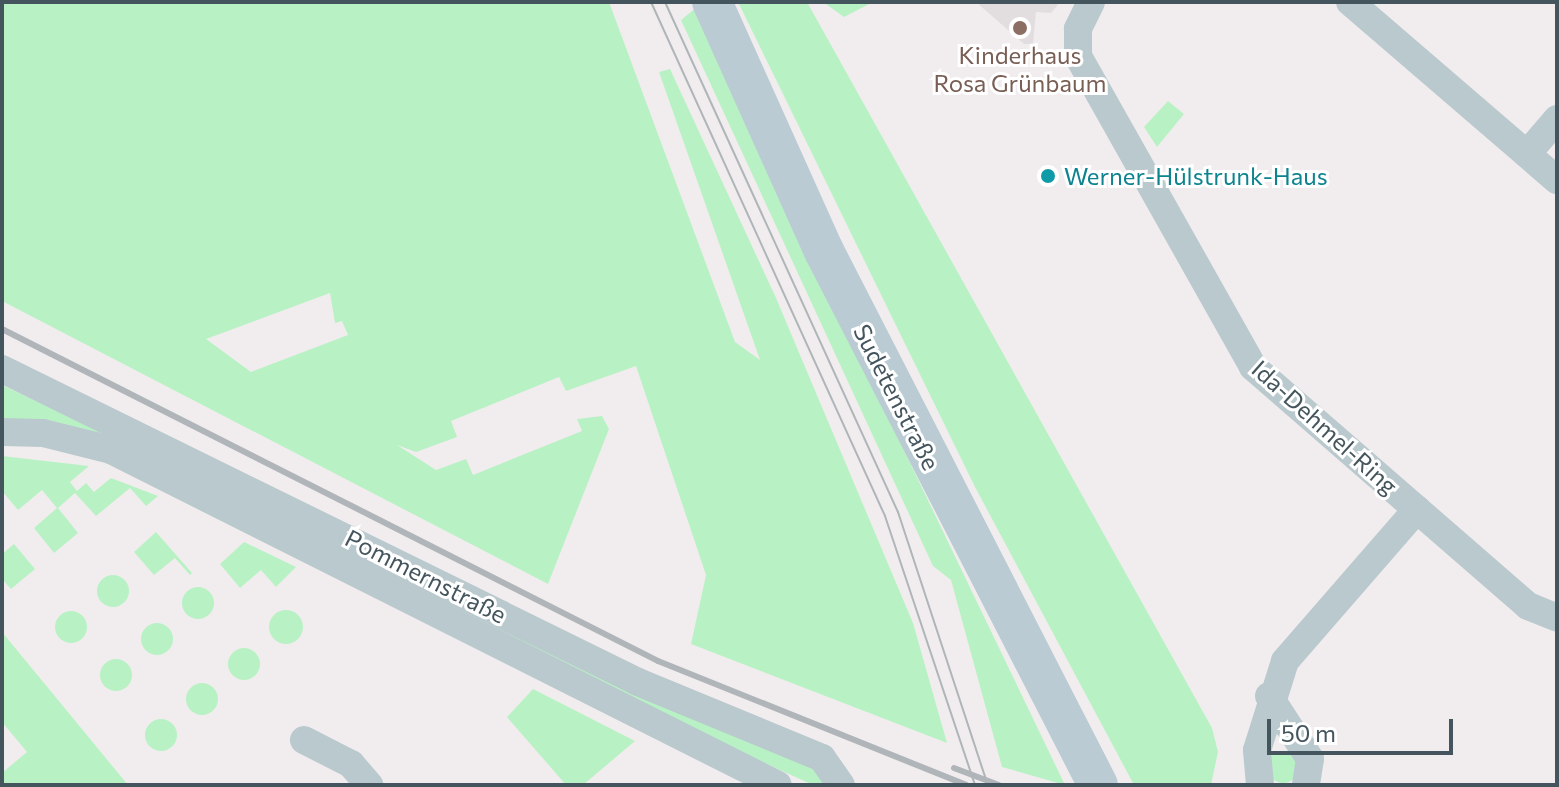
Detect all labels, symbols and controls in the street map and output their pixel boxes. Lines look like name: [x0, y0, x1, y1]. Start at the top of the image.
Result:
marker: Kinderhaus Rosa Grünbaum: [1011, 19, 1029, 37]
place label: Kinderhaus Rosa Grünbaum: [934, 41, 1106, 97]
place label: Werner-Hülstrunk-Haus: [1064, 162, 1328, 190]
marker: Werner-Hülstrunk-Haus: [1039, 167, 1057, 185]
street label: Sudetenstraße: [848, 319, 946, 475]
street label: Ida-Dehmel-Ring: [1246, 354, 1404, 500]
street label: Pommernstraße: [341, 523, 511, 629]
scale bar: [1271, 703, 1457, 753]
text: 50 m: [1281, 718, 1336, 747]

